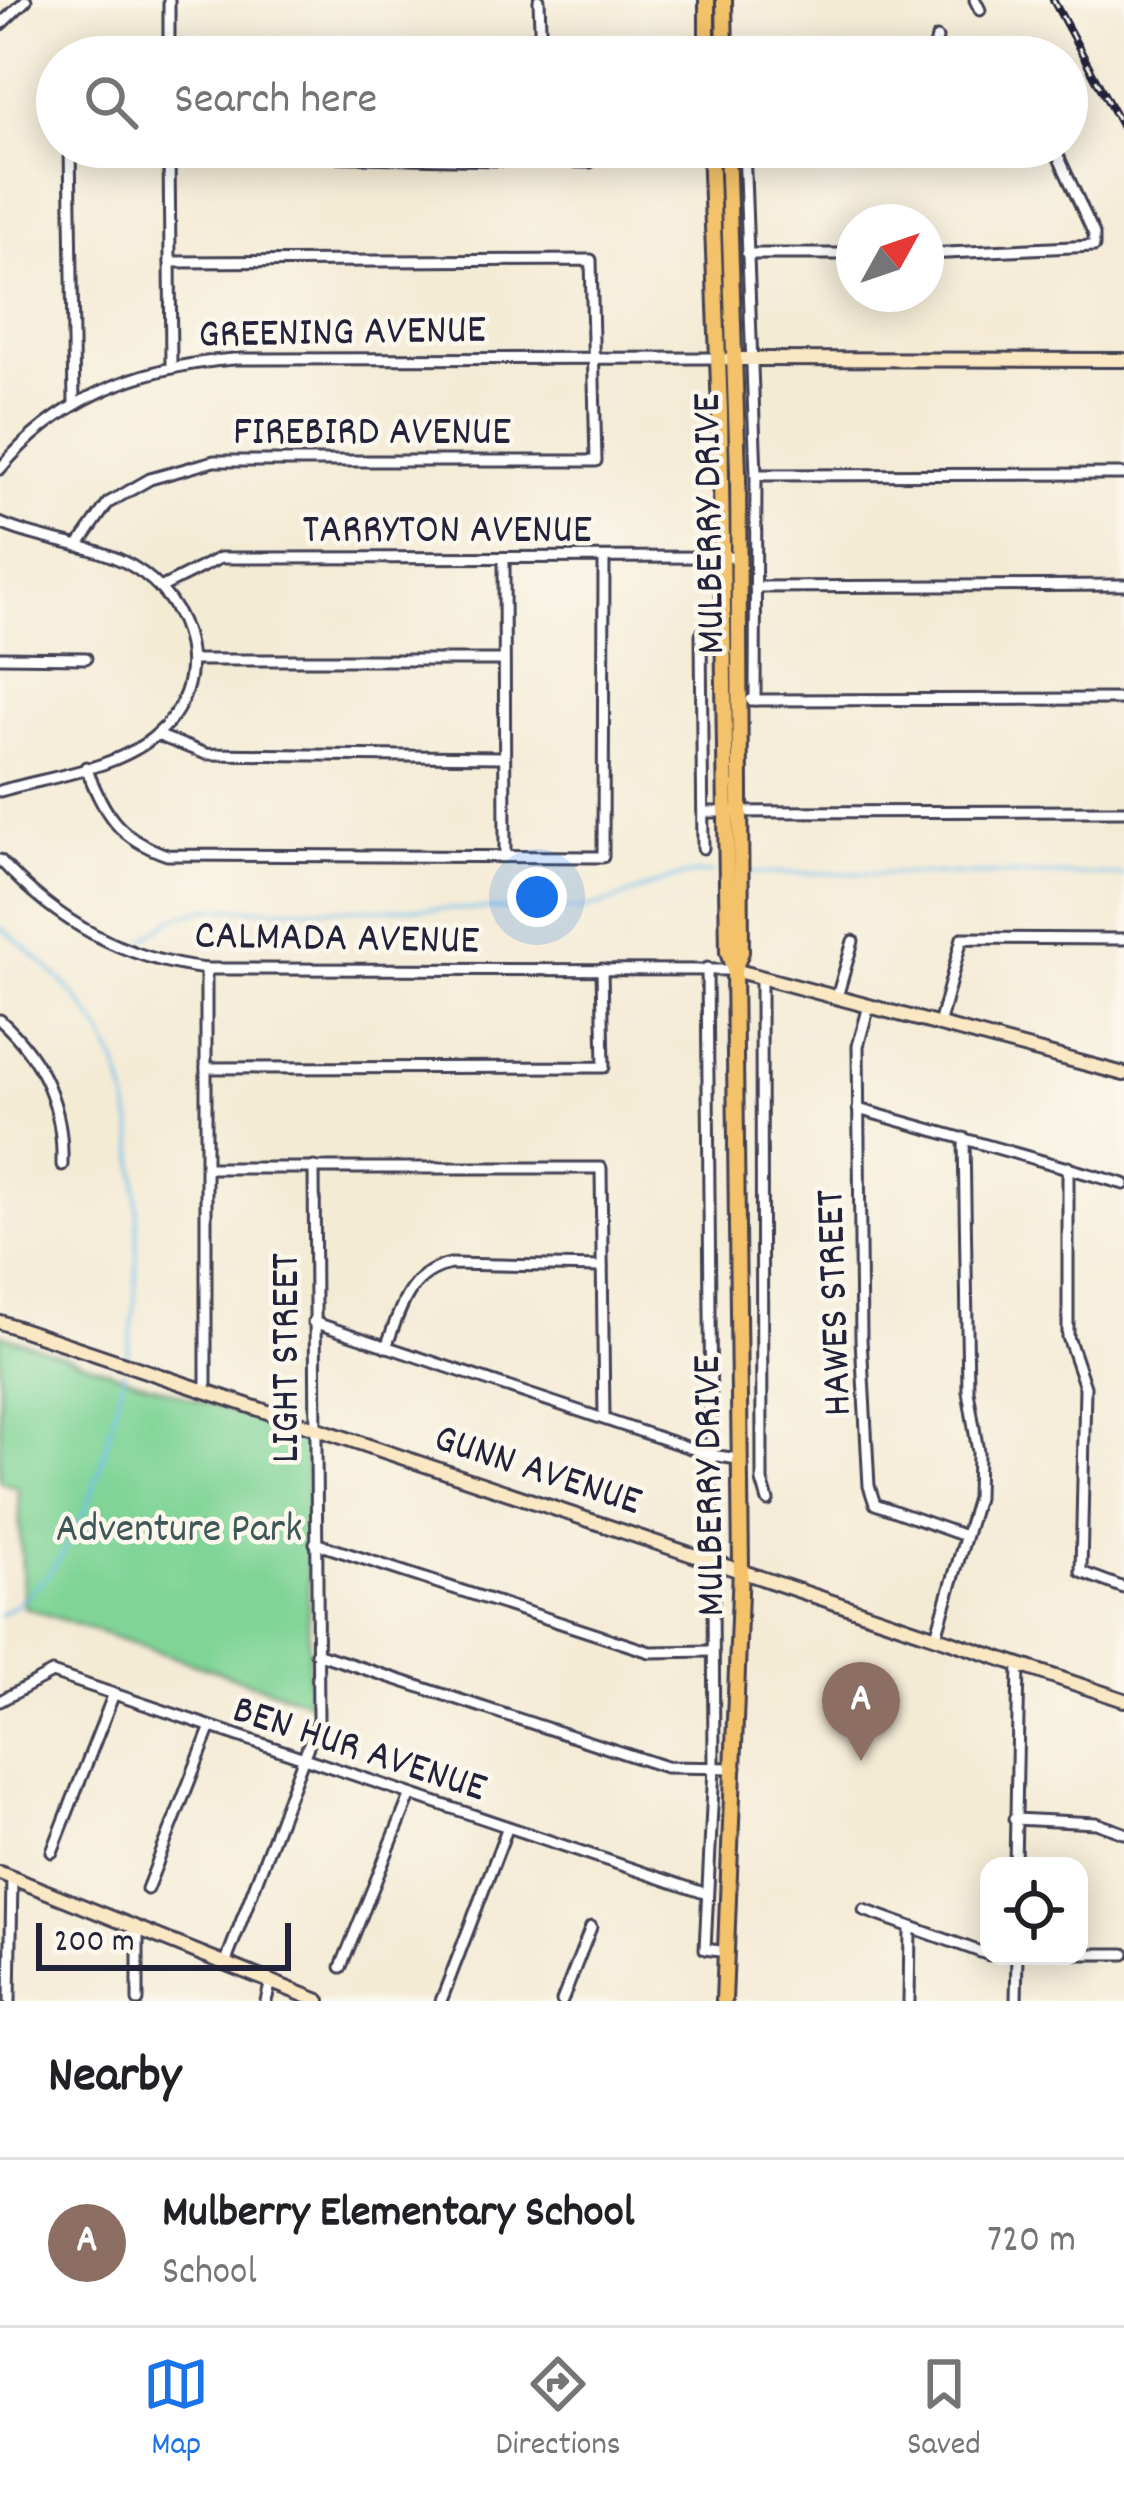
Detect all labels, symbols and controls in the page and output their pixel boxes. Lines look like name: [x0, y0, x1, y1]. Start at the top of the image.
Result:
search box: [36, 36, 1088, 168]
icon: search: [78, 69, 144, 135]
text: Search here: [174, 70, 377, 134]
north arrow: [836, 204, 944, 312]
street label: GREENING AVENUE: [198, 302, 486, 368]
street label: MULBERRY DRIVE: [680, 393, 744, 655]
street label: FIREBIRD AVENUE: [233, 405, 511, 465]
street label: TARRYTON AVENUE: [302, 503, 592, 563]
your location: [507, 867, 567, 927]
street label: CALMADA AVENUE: [194, 909, 480, 973]
street label: HAWES STREET: [803, 1188, 871, 1417]
street label: LIGHT STREET: [259, 1253, 319, 1463]
street label: MULBERRY DRIVE: [680, 1355, 744, 1617]
street label: GUNN AVENUE: [425, 1411, 648, 1534]
park label: Adventure Park: [56, 1502, 302, 1562]
pin: A: [822, 1662, 900, 1761]
street label: BEN HUR AVENUE: [224, 1682, 493, 1821]
map controls: [980, 1857, 1088, 1965]
button: locate: [980, 1857, 1088, 1965]
scale bar: [36, 1917, 291, 1970]
text: 200 m: [54, 1920, 135, 1967]
text: Nearby: [48, 2043, 181, 2115]
text: Mulberry Elementary School: [162, 2183, 634, 2247]
text: A: [76, 2215, 98, 2270]
text: 720 m: [987, 2215, 1076, 2270]
text: School: [162, 2247, 257, 2302]
tab: Map: [143, 2351, 209, 2470]
tab: Directions: [496, 2351, 621, 2470]
tab: Saved: [907, 2351, 981, 2470]

